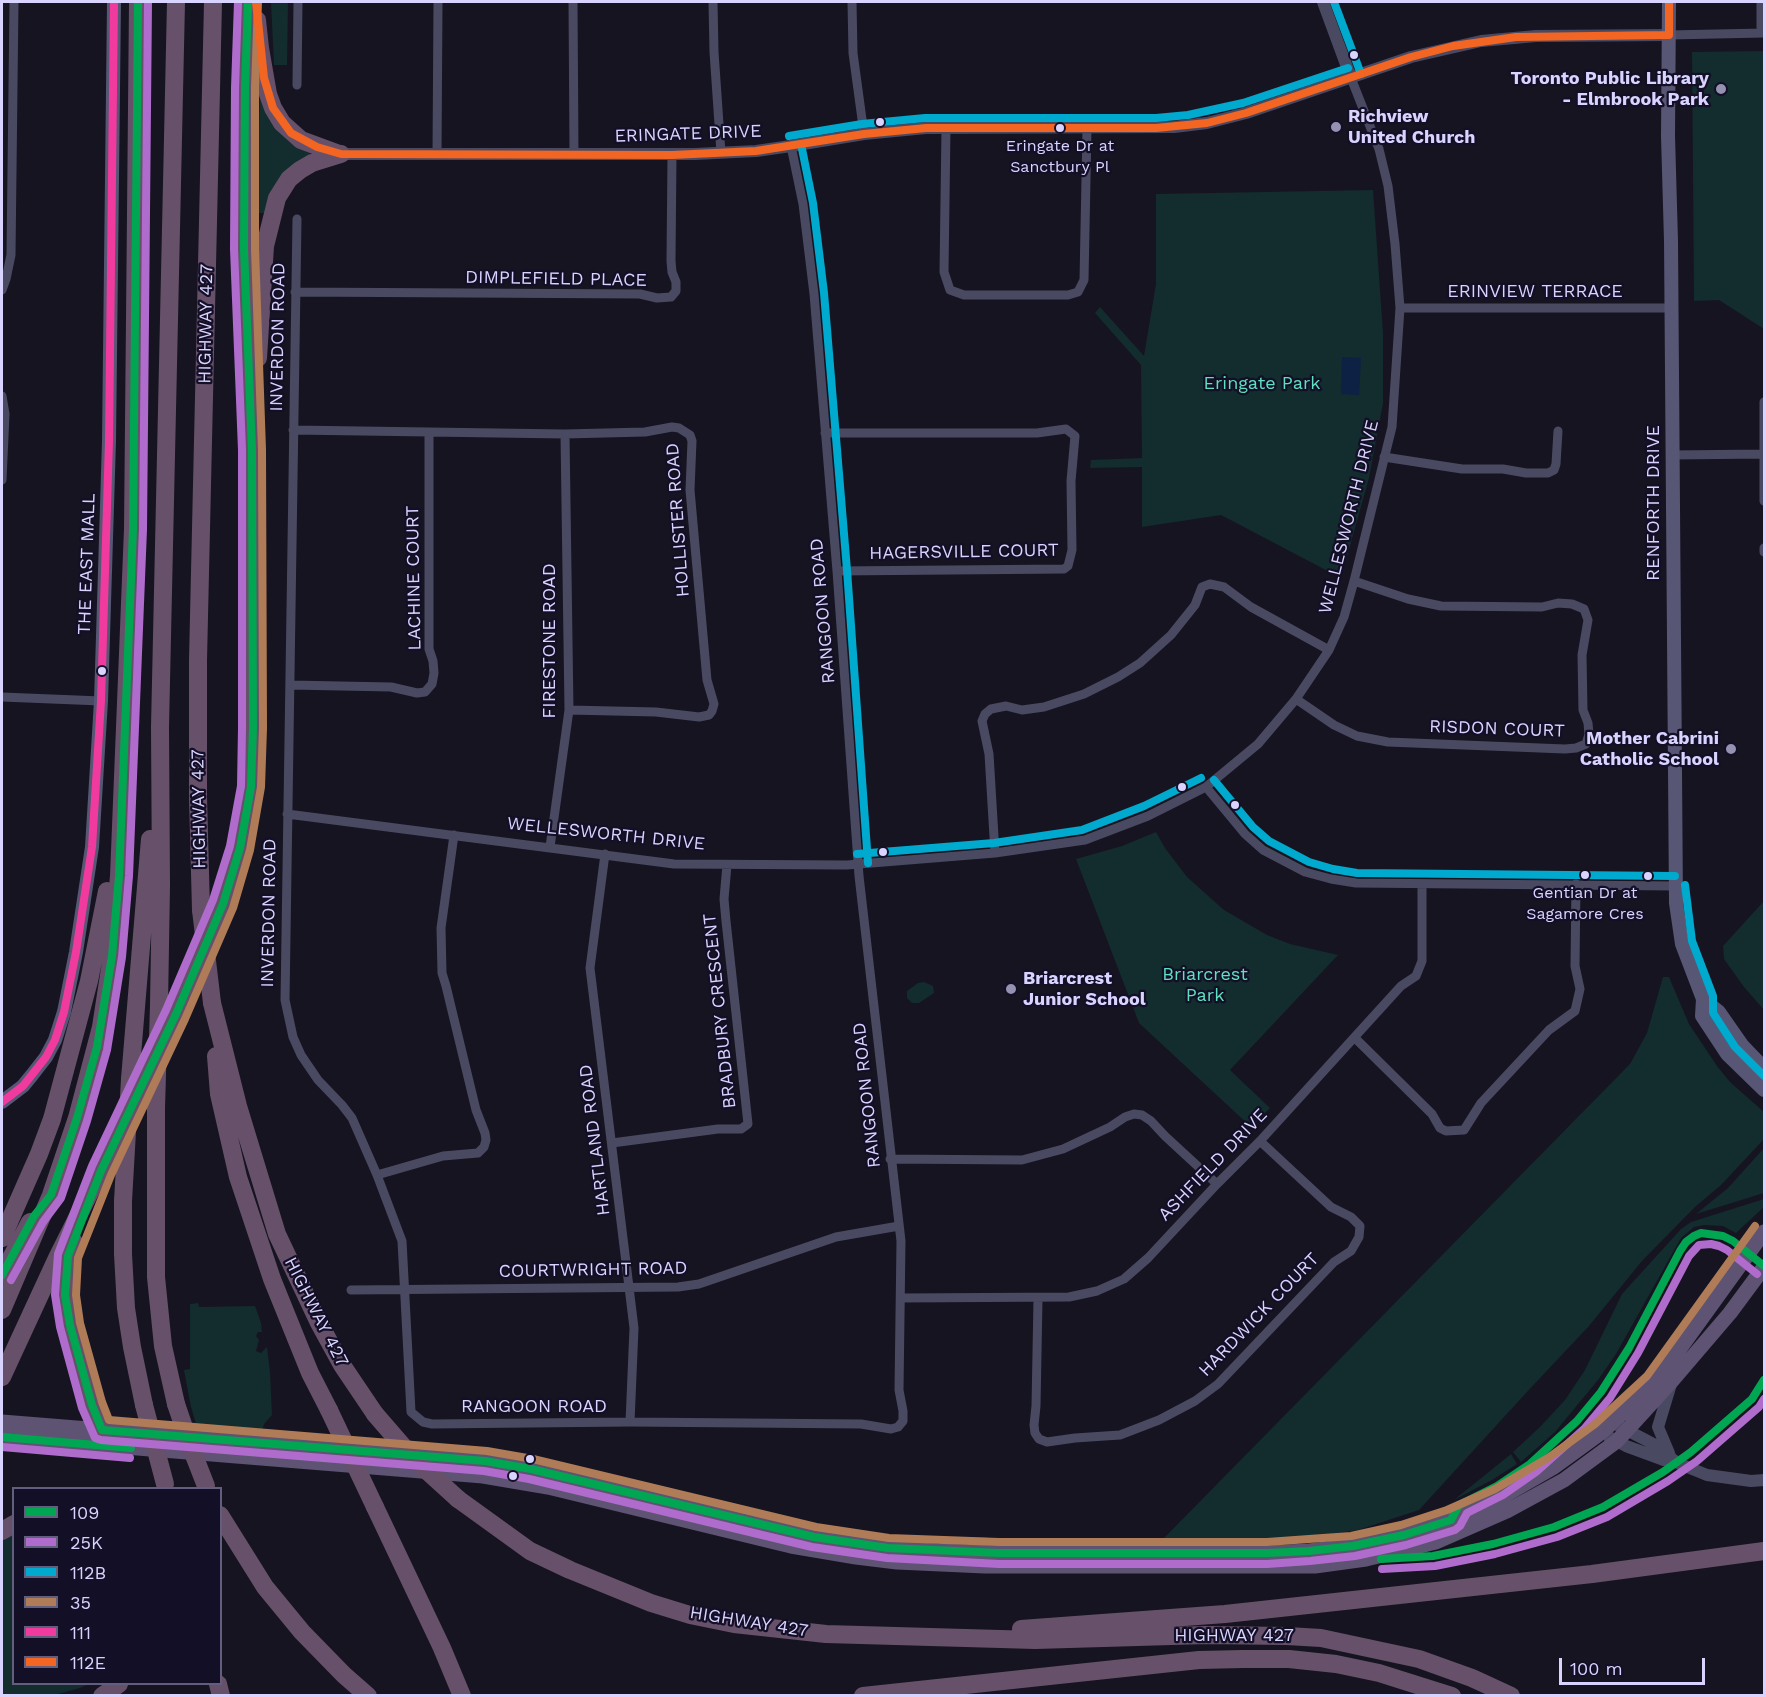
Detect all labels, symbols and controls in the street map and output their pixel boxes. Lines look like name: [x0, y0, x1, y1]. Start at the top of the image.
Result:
unlabelled marker: [1348, 49, 1360, 61]
place label: Toronto Public Library - Elmbrook Park: [1511, 68, 1709, 110]
marker: Toronto Public Library - Elmbrook Park: [1714, 82, 1728, 96]
place label: Richview United Church: [1348, 106, 1475, 148]
unlabelled marker: [874, 116, 886, 128]
marker: Richview United Church: [1329, 120, 1343, 134]
street label: ERINGATE DRIVE: [614, 121, 762, 147]
marker: Eringate Dr at Sanctbury Pl: [1054, 122, 1066, 134]
place label: Eringate Dr at Sanctbury Pl: [1006, 136, 1114, 174]
street label: INVERDON ROAD: [266, 262, 290, 412]
street label: HIGHWAY 427: [194, 264, 218, 384]
street label: DIMPLEFIELD PLACE: [465, 267, 647, 291]
street label: ERINVIEW TERRACE: [1447, 281, 1623, 303]
park label: Eringate Park: [1204, 373, 1320, 395]
street label: WELLESWORTH DRIVE: [1314, 418, 1384, 616]
street label: RENFORTH DRIVE: [1643, 425, 1665, 581]
street label: HOLLISTER ROAD: [662, 442, 694, 598]
street label: THE EAST MALL: [74, 493, 100, 635]
street label: LACHINE COURT: [402, 505, 426, 651]
street label: RANGOON ROAD: [806, 537, 840, 685]
street label: HAGERSVILLE COURT: [869, 540, 1059, 564]
street label: FIRESTONE ROAD: [539, 563, 561, 719]
unlabelled marker: [96, 665, 108, 677]
street label: RISDON COURT: [1429, 716, 1565, 742]
place label: Mother Cabrini Catholic School: [1580, 728, 1719, 771]
marker: Mother Cabrini Catholic School: [1724, 742, 1738, 756]
street label: HIGHWAY 427: [187, 749, 211, 869]
unlabelled marker: [1176, 781, 1188, 793]
unlabelled marker: [1229, 799, 1241, 811]
street label: WELLESWORTH DRIVE: [506, 813, 706, 855]
street label: INVERDON ROAD: [257, 838, 281, 988]
unlabelled marker: [877, 846, 889, 858]
marker: Gentian Dr at Sagamore Cres: [1579, 869, 1591, 881]
unlabelled marker: [1642, 870, 1654, 882]
place label: Gentian Dr at Sagamore Cres: [1526, 883, 1644, 921]
street label: BRADBURY CRESCENT: [699, 912, 741, 1110]
park label: Briarcrest Park: [1162, 964, 1248, 1006]
place label: Briarcrest Junior School: [1023, 968, 1146, 1010]
marker: Briarcrest Junior School: [1004, 982, 1018, 996]
street label: RANGOON ROAD: [849, 1021, 885, 1169]
street label: HARTLAND ROAD: [575, 1063, 615, 1217]
street label: ASHFIELD DRIVE: [1154, 1104, 1272, 1226]
street label: HARDWICK COURT: [1194, 1249, 1324, 1381]
street label: HIGHWAY 427: [279, 1254, 353, 1370]
street label: COURTWRIGHT ROAD: [498, 1258, 688, 1282]
street label: RANGOON ROAD: [461, 1396, 607, 1418]
unlabelled marker: [524, 1453, 536, 1465]
unlabelled marker: [507, 1470, 519, 1482]
legend: [12, 1487, 222, 1685]
text: 109: [70, 1502, 99, 1523]
text: 25K: [70, 1532, 103, 1553]
text: 112B: [70, 1562, 106, 1583]
text: 35: [70, 1592, 91, 1613]
street label: HIGHWAY 427: [688, 1602, 810, 1642]
text: 111: [70, 1622, 91, 1643]
street label: HIGHWAY 427: [1174, 1625, 1294, 1647]
scale bar: [1562, 1646, 1708, 1684]
text: 112E: [70, 1652, 106, 1673]
text: 100 m: [1570, 1658, 1623, 1679]

